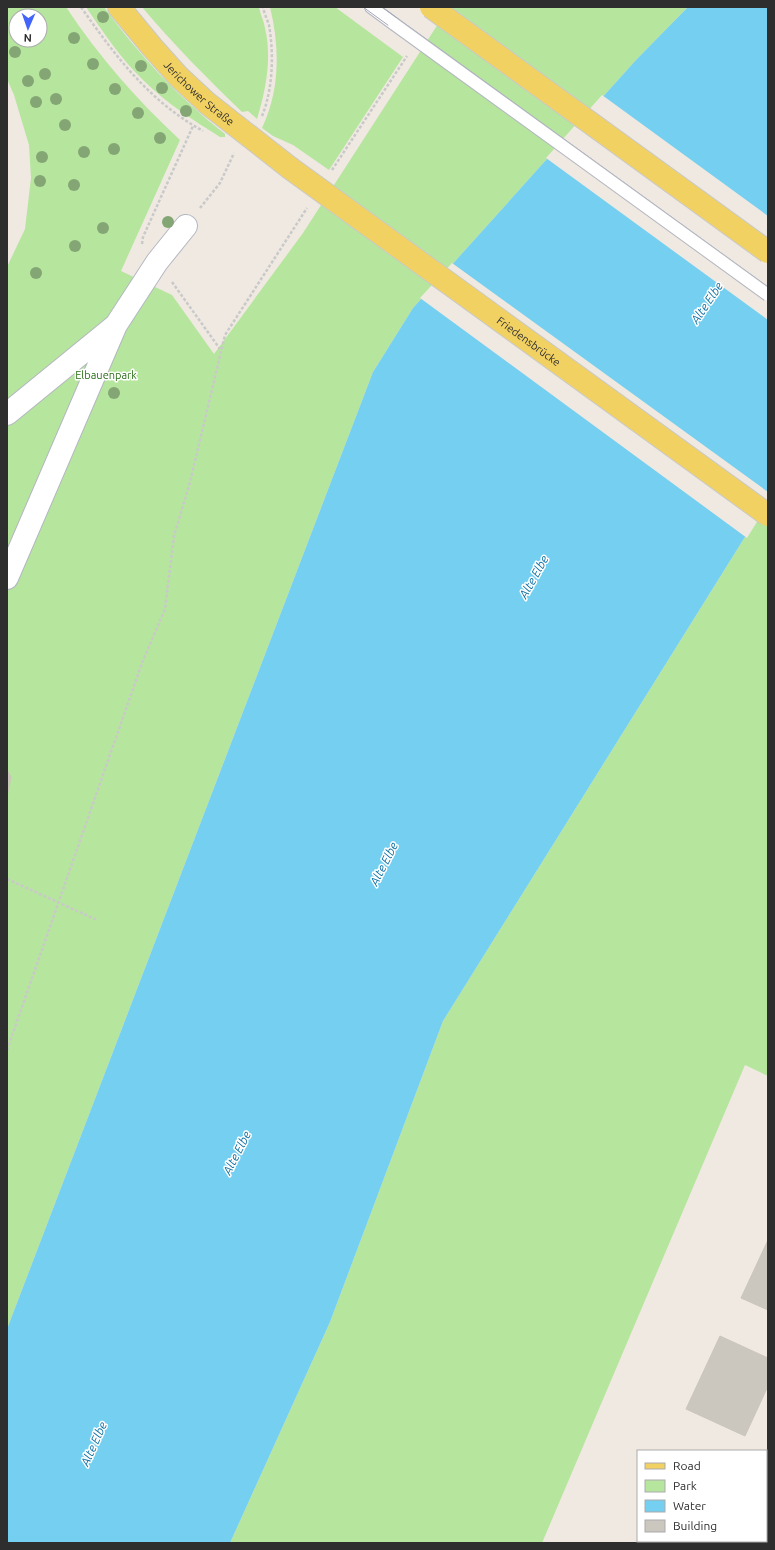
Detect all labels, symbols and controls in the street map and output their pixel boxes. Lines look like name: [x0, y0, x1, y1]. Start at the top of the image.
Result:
north arrow: [8, 8, 48, 48]
text: N: [23, 32, 32, 44]
street label: Jerichower Straße: [162, 59, 236, 128]
water label: Alte Elbe: [688, 280, 725, 327]
street label: Friedensbrücke: [495, 314, 563, 368]
park label: Elbauenpark: [75, 369, 137, 381]
water label: Alte Elbe: [516, 553, 551, 601]
water label: Alte Elbe: [367, 840, 400, 889]
water label: Alte Elbe: [220, 1129, 253, 1178]
water label: Alte Elbe: [78, 1420, 109, 1469]
legend: [637, 1450, 767, 1542]
text: Road: [673, 1459, 701, 1472]
text: Park: [673, 1479, 697, 1492]
text: Water: [673, 1499, 706, 1512]
text: Building: [673, 1519, 717, 1532]

